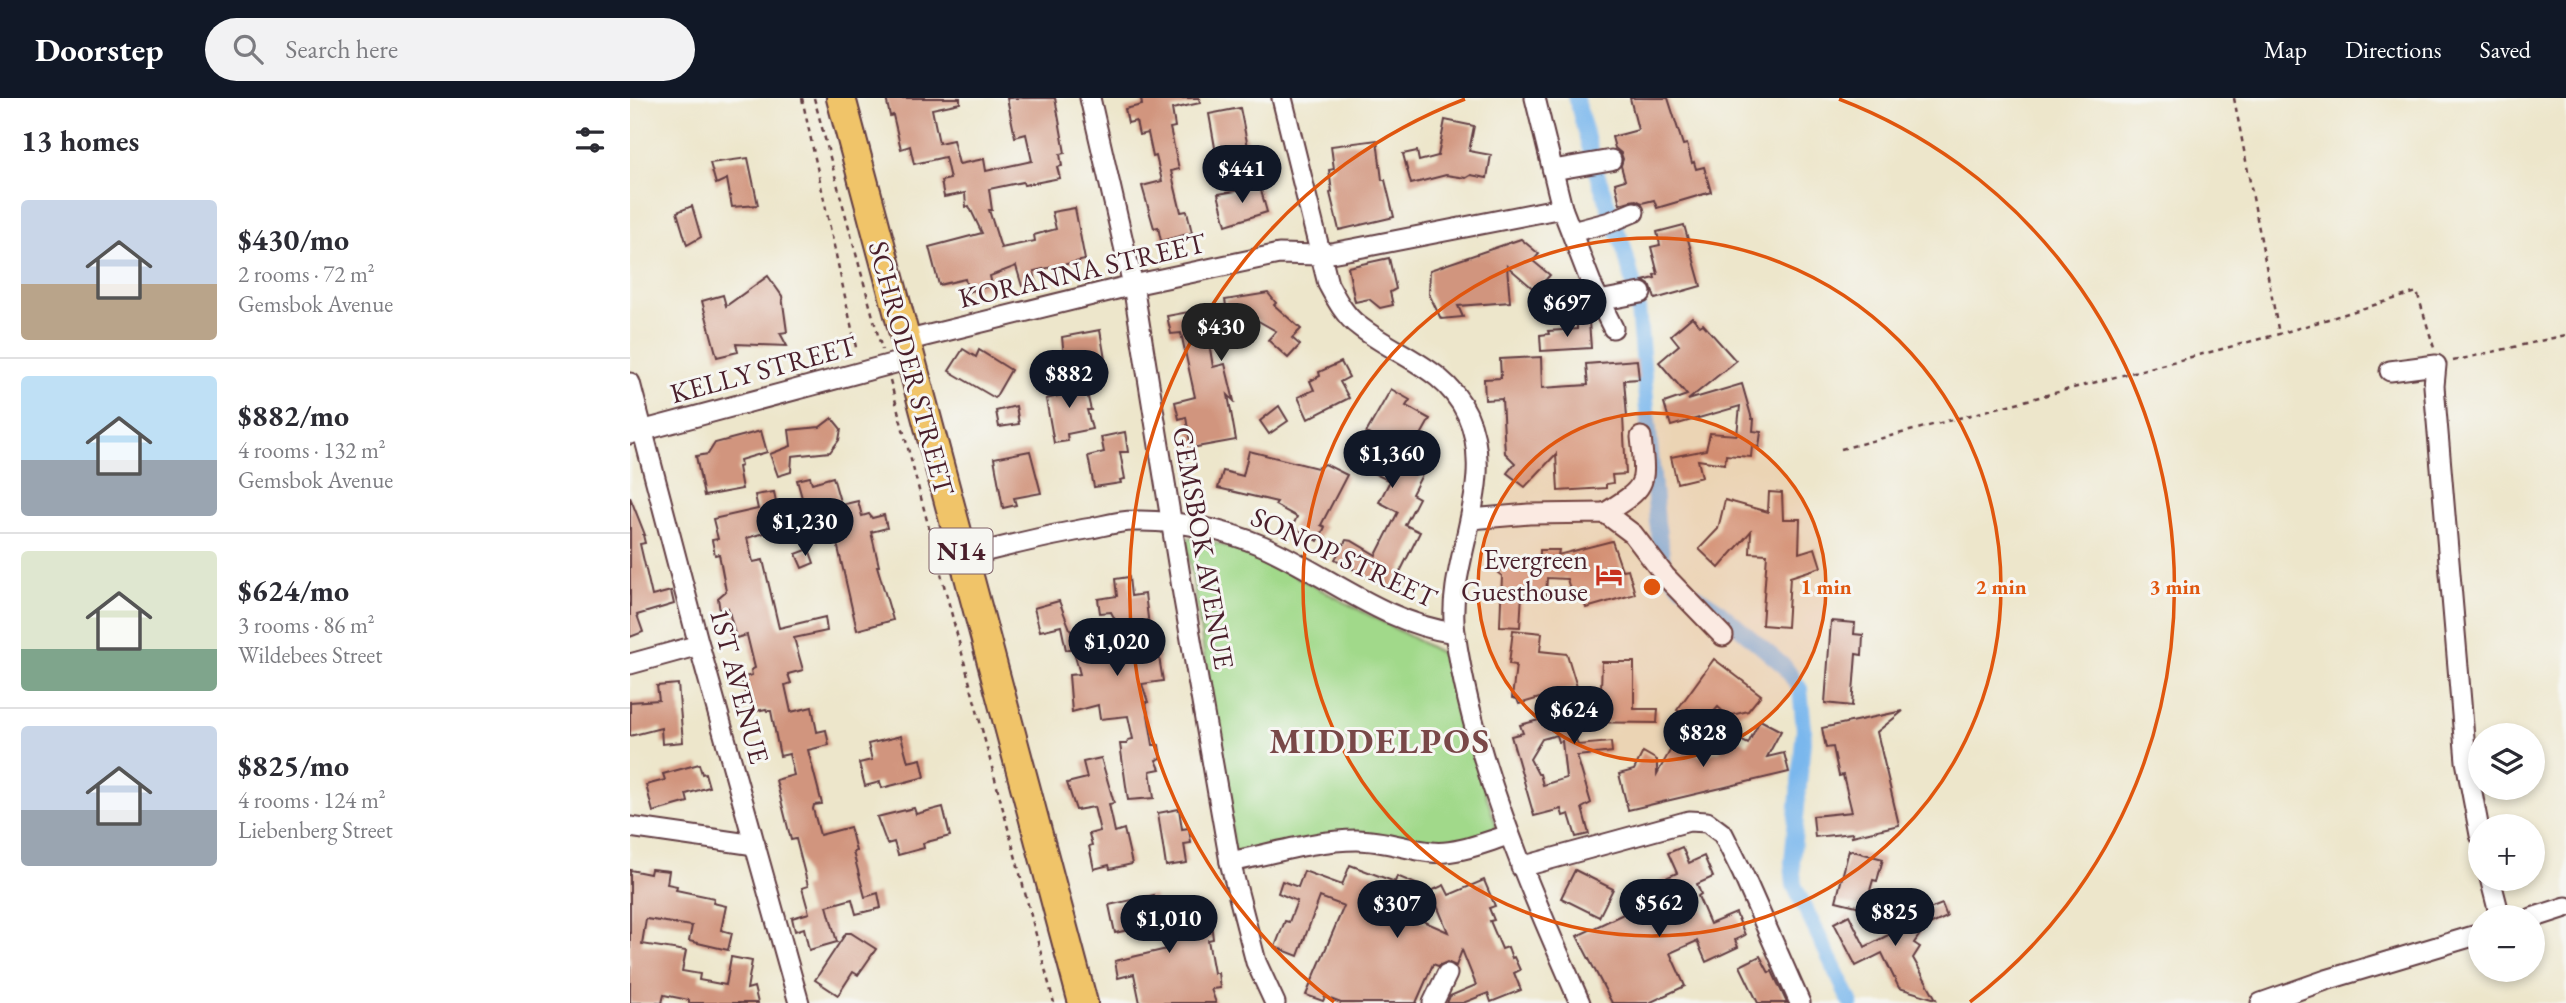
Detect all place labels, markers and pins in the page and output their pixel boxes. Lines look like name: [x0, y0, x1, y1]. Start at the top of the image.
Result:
pin: $441: [1201, 146, 1283, 205]
pin: $697: [1526, 280, 1608, 339]
pin: $430: [1180, 303, 1262, 363]
pin: $882: [1028, 350, 1110, 410]
pin: $1,360: [1335, 430, 1449, 490]
pin: $1,230: [748, 498, 862, 558]
place label: Evergreen Guesthouse: [1461, 541, 1588, 609]
hotel icon: Evergreen Guesthouse: [1594, 560, 1624, 590]
centre of rings: [1640, 575, 1664, 599]
pin: $1,020: [1060, 618, 1174, 678]
pin: $624: [1533, 686, 1615, 746]
pin: $828: [1662, 710, 1744, 769]
pin: $307: [1356, 880, 1438, 940]
pin: $562: [1618, 880, 1700, 939]
pin: $825: [1854, 888, 1936, 948]
pin: $1,010: [1112, 896, 1226, 955]

